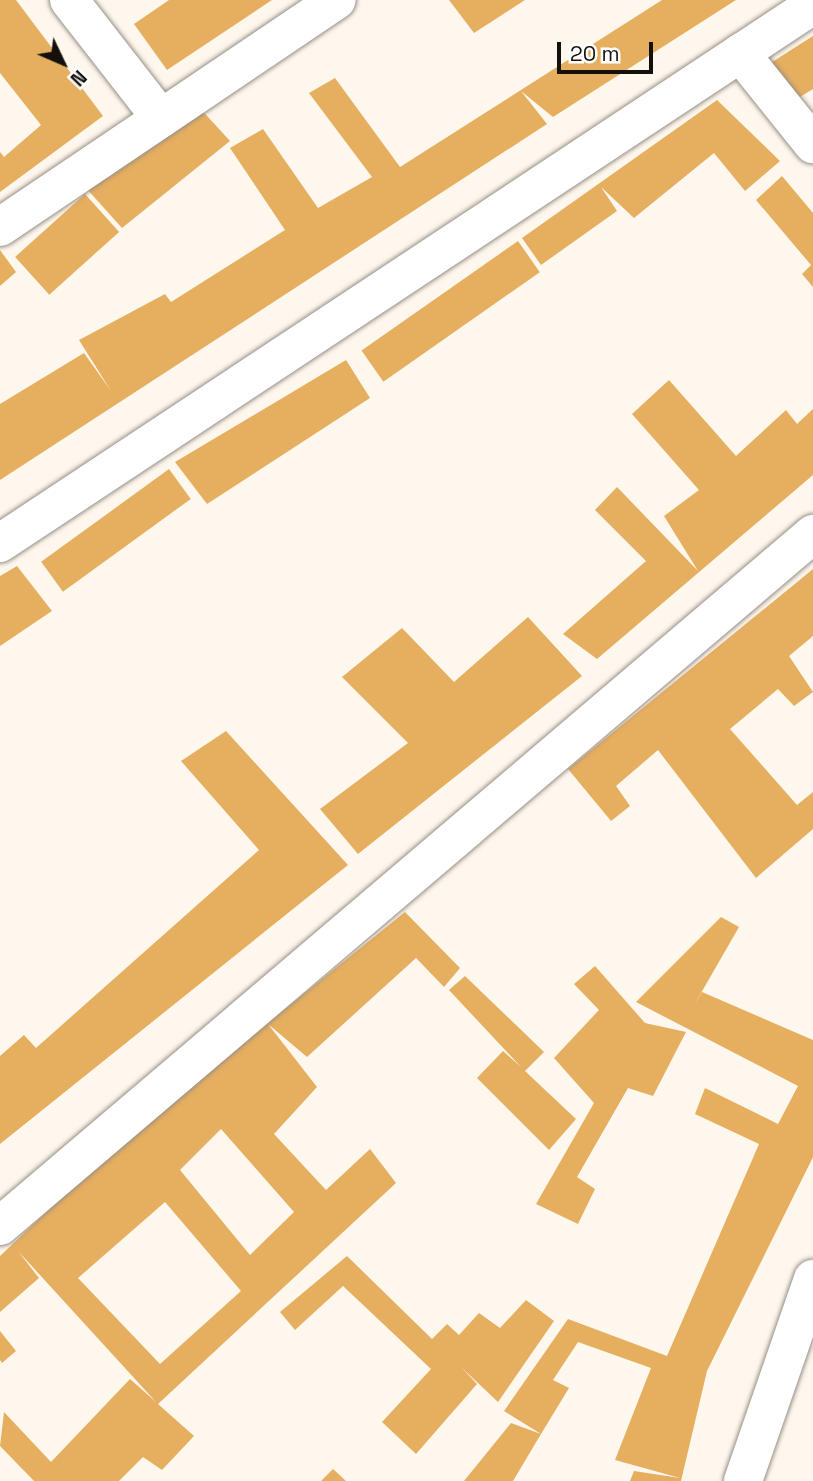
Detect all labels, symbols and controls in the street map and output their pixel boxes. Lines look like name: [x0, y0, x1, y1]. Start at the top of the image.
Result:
north arrow: [28, 28, 98, 98]
scale bar: [561, 28, 657, 72]
text: 20 m: [570, 40, 620, 67]
text: N: [65, 65, 92, 91]

